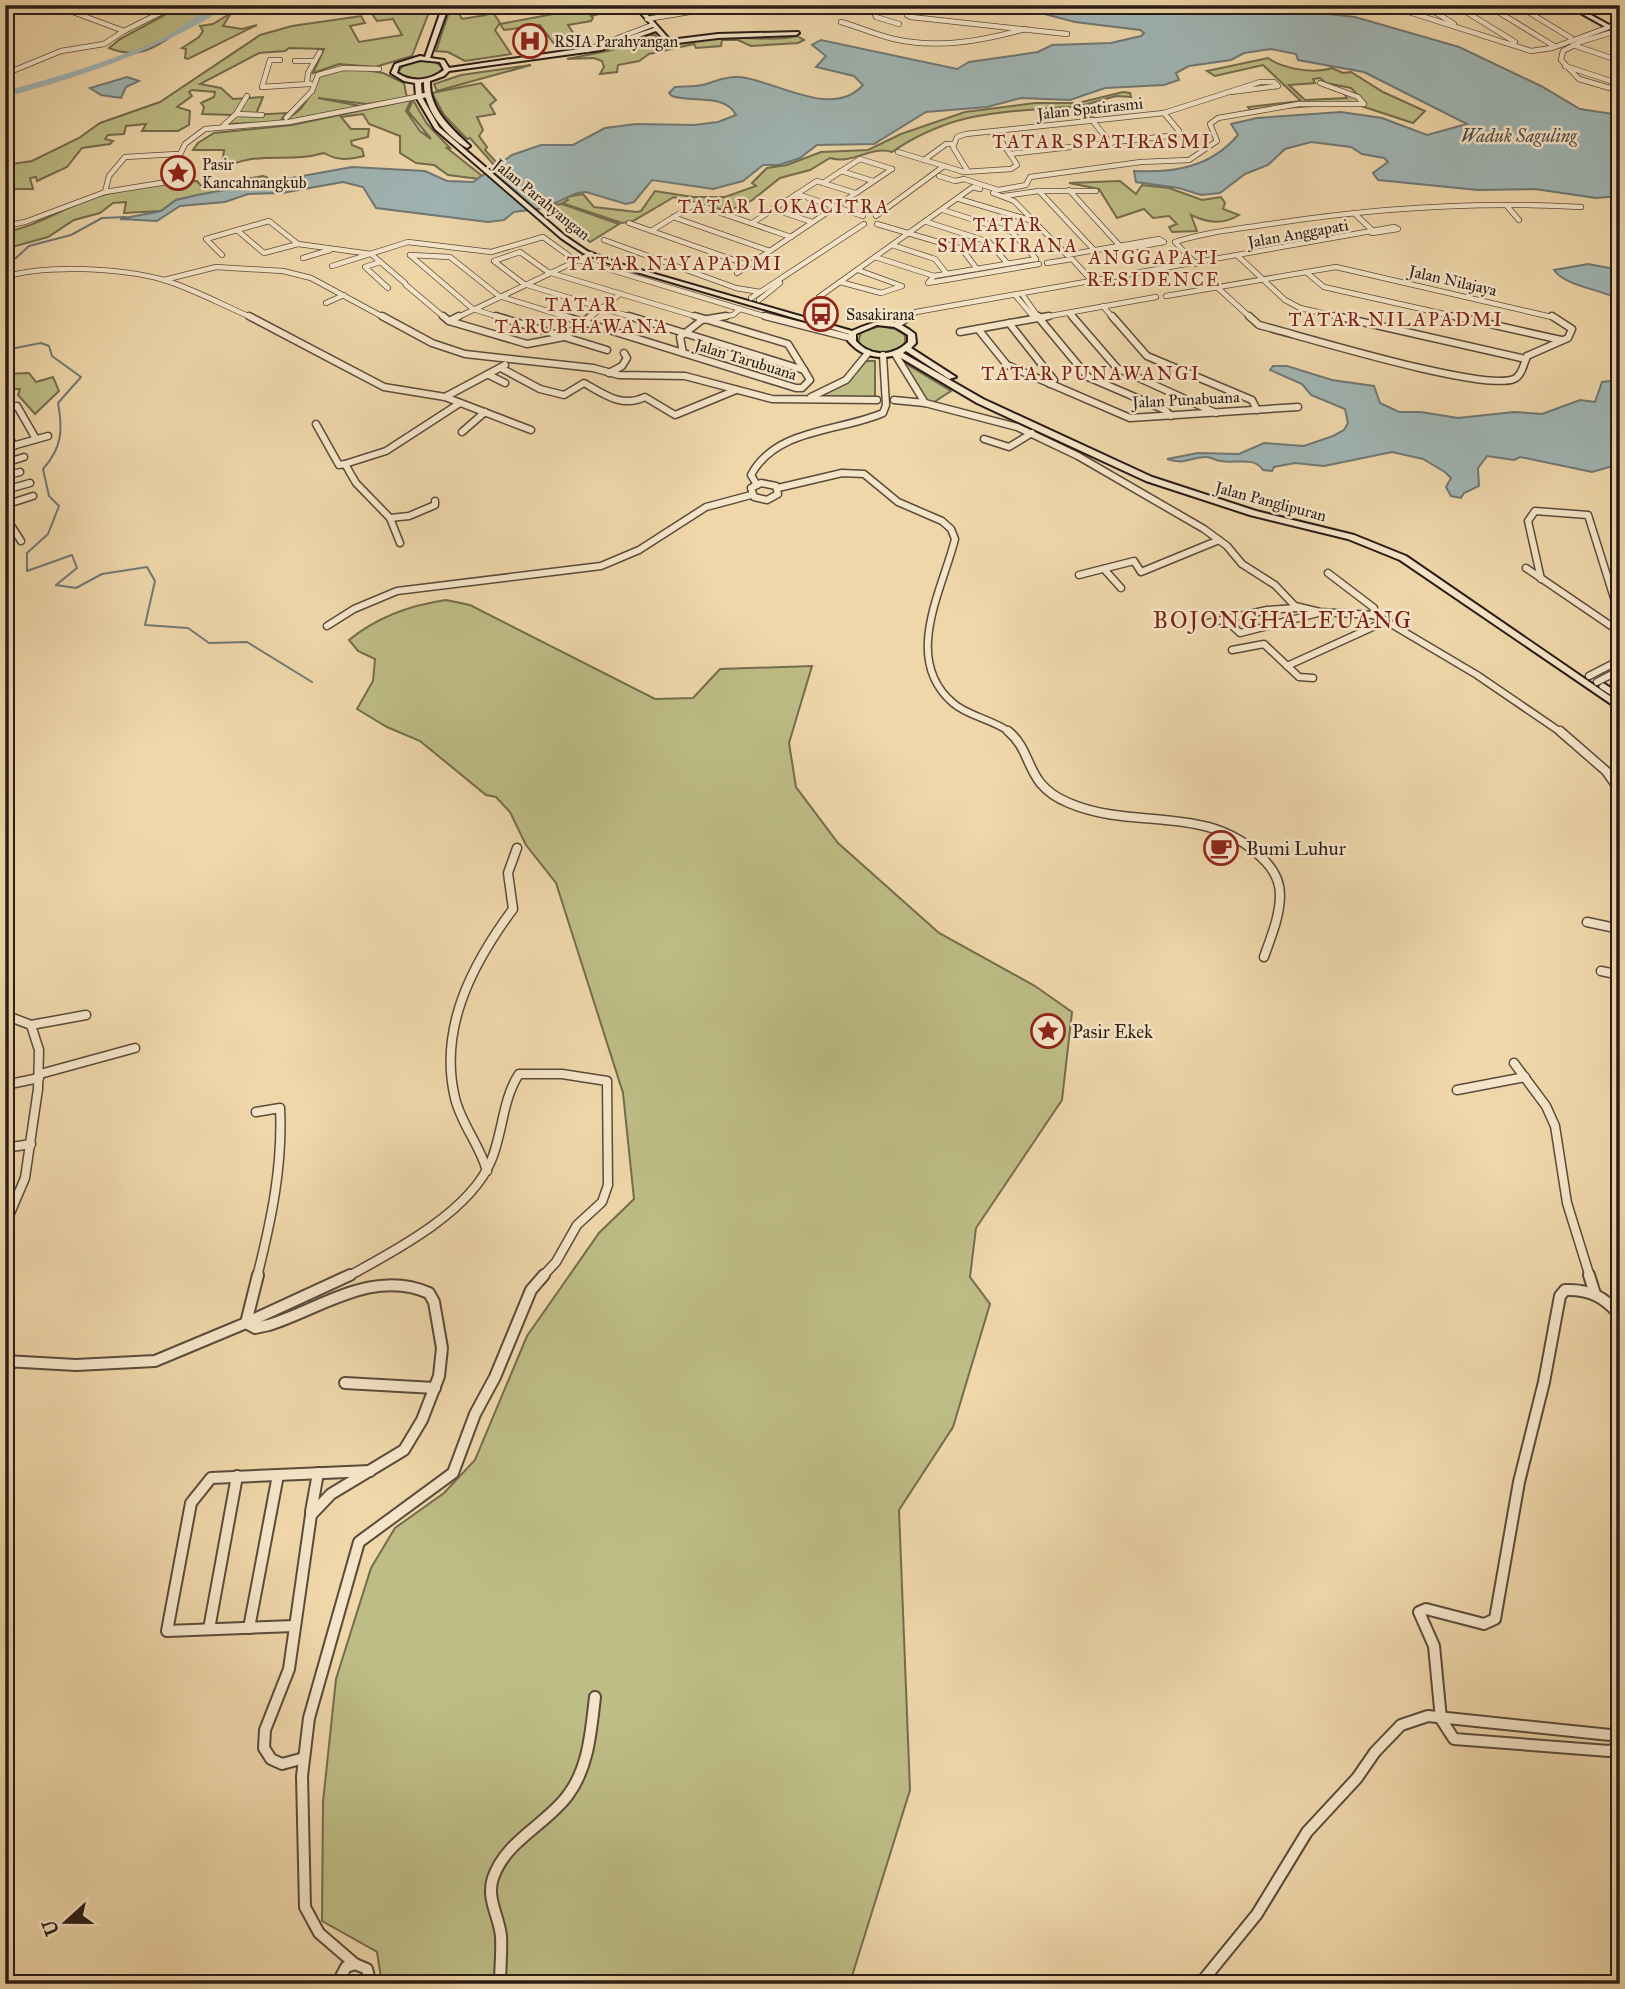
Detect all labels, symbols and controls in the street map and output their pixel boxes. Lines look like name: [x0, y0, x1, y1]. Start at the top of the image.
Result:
hospital icon: RSIA Parahyangan: [511, 22, 549, 60]
place label: RSIA Parahyangan: [554, 32, 679, 52]
street label: Jalan Spatirasmi: [1034, 93, 1145, 125]
water label: Waduk Saguling: [1461, 125, 1578, 147]
district label: TATAR SPATIRASMI: [992, 130, 1212, 153]
street label: Jalan Parahyangan: [487, 153, 594, 245]
place icon: Pasir Kancahnangkub: [159, 154, 197, 192]
place label: Pasir Kancahnangkub: [202, 155, 307, 193]
district label: TATAR LOKACITRA: [678, 195, 890, 218]
district label: TATAR SIMAKIRANA: [937, 214, 1079, 257]
street label: Jalan Anggapati: [1244, 215, 1351, 253]
district label: ANGGAPATI RESIDENCE: [1087, 246, 1221, 291]
district label: TATAR NAYAPADMI: [567, 252, 783, 275]
street label: Jalan Nilajaya: [1405, 261, 1499, 301]
district label: TATAR TARUBHAWANA: [495, 293, 669, 338]
bus stop icon: Sasakirana: [802, 295, 840, 333]
place label: Sasakirana: [846, 305, 915, 324]
district label: TATAR NILAPADMI: [1288, 308, 1504, 331]
street label: Jalan Tarubuana: [690, 334, 799, 385]
district label: TATAR PUNAWANGI: [981, 362, 1201, 385]
street label: Jalan Punabuana: [1130, 387, 1241, 413]
street label: Jalan Panglipuran: [1211, 477, 1329, 527]
district label: BOJONGHALEUANG: [1153, 606, 1413, 634]
cafe icon: Bumi Luhur: [1202, 829, 1240, 867]
place label: Bumi Luhur: [1246, 837, 1347, 860]
place icon: Pasir Ekek: [1029, 1012, 1067, 1050]
place label: Pasir Ekek: [1072, 1020, 1153, 1043]
north arrow: [32, 1888, 102, 1958]
text: U: [37, 1916, 64, 1939]

